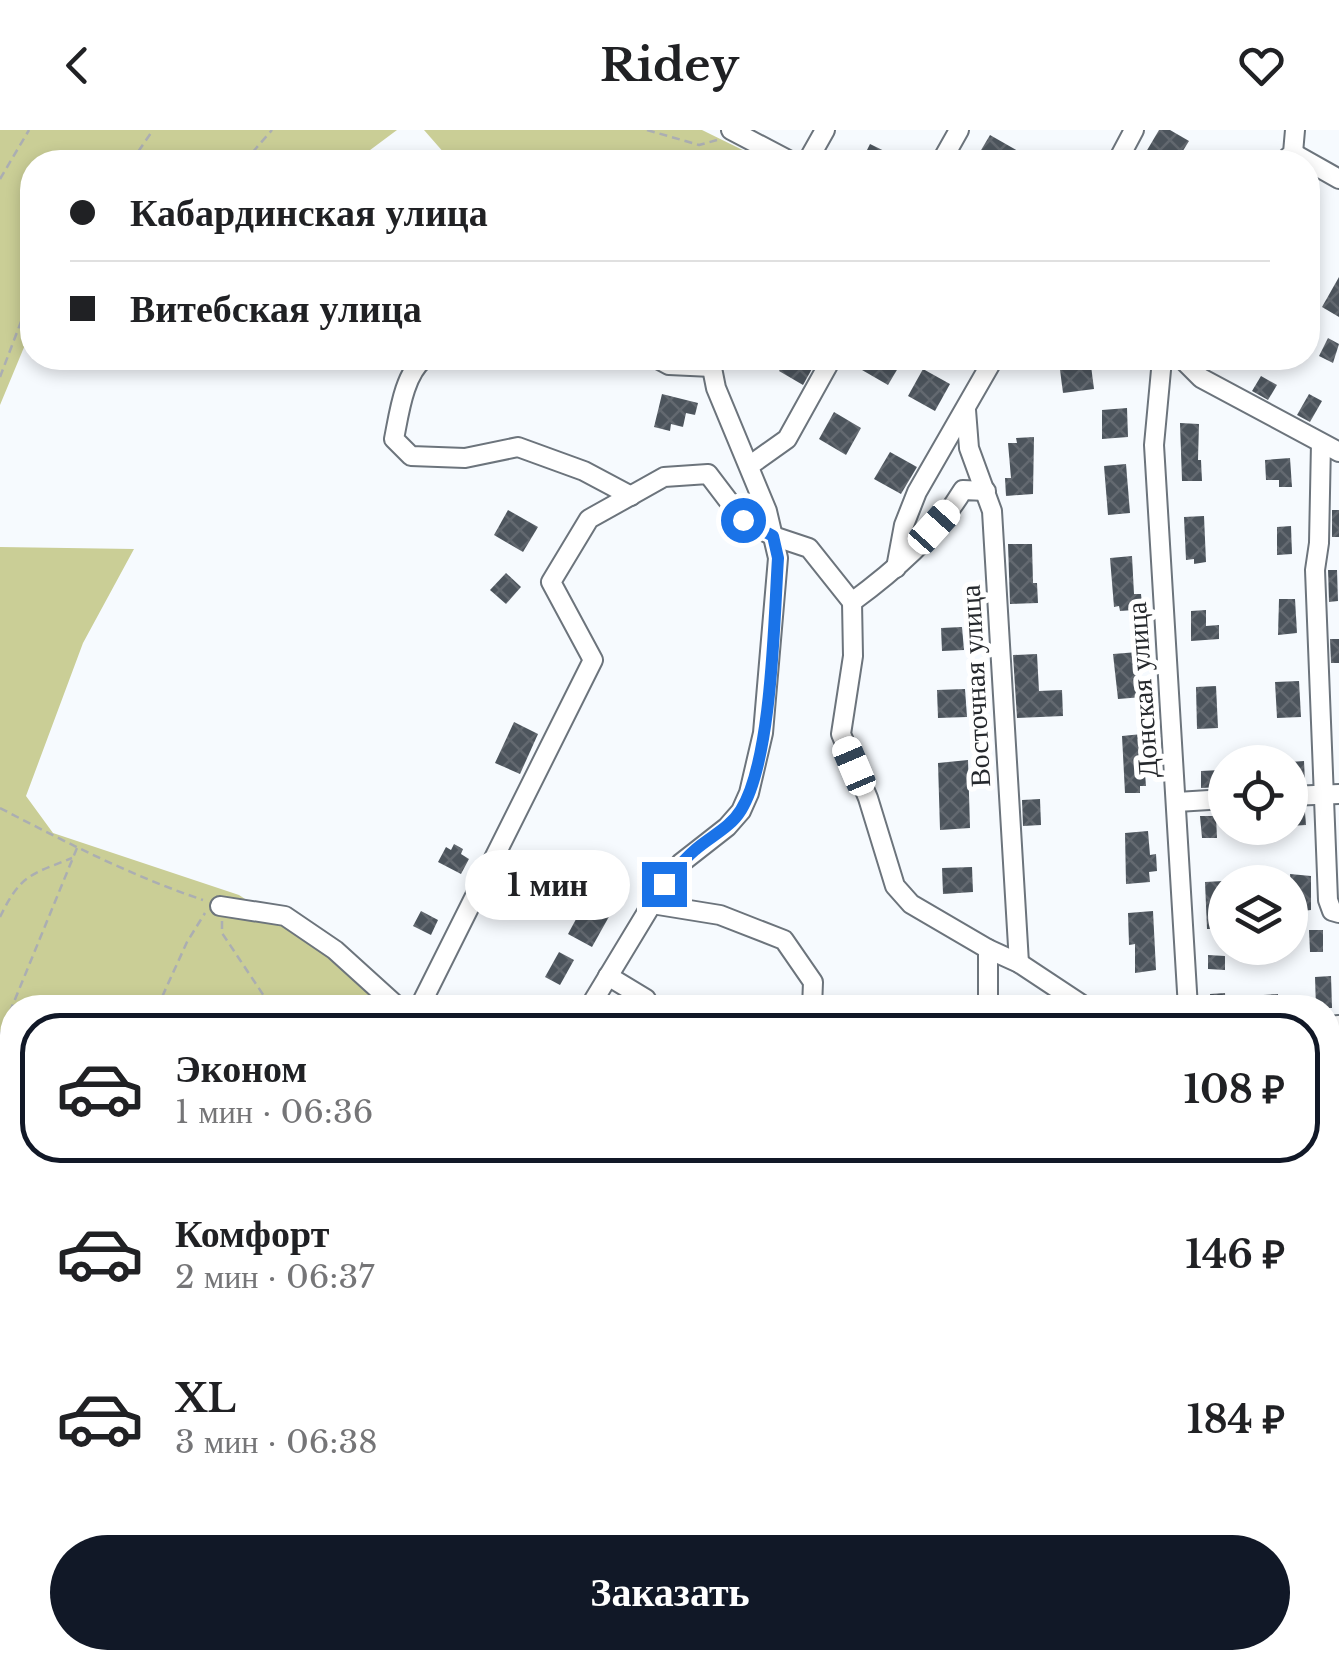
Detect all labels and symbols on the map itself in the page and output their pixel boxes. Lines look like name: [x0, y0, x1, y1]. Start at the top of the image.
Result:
car: [903, 495, 965, 559]
route start: [721, 498, 766, 543]
street label: Восточная улица: [953, 583, 998, 788]
street label: Донская улица: [1119, 600, 1166, 779]
car: [828, 733, 880, 799]
callout: 1 мин: [464, 849, 629, 919]
route end: [642, 862, 687, 907]

